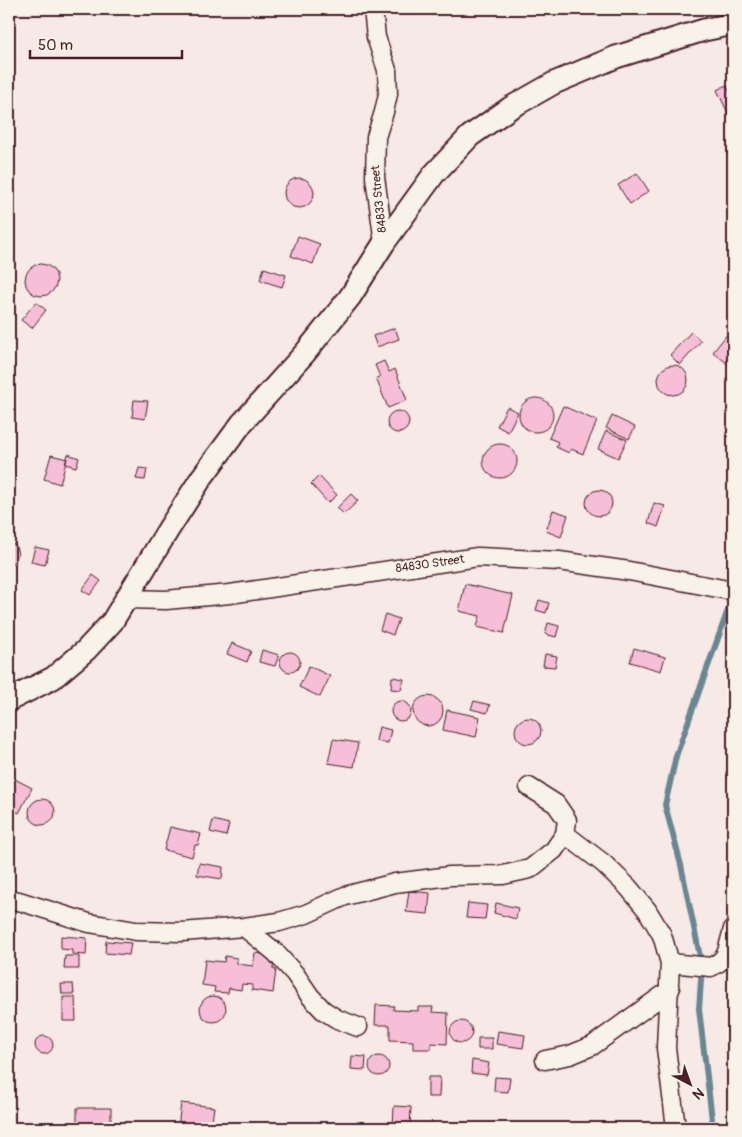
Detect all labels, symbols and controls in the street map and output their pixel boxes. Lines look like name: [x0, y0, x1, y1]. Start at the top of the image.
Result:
scale bar: [30, 28, 182, 60]
text: 50 m: [38, 36, 73, 55]
street label: 84833 Street: [368, 164, 390, 233]
street label: 84830 Street: [395, 552, 465, 576]
north arrow: [664, 1060, 714, 1110]
text: N: [689, 1084, 707, 1103]

